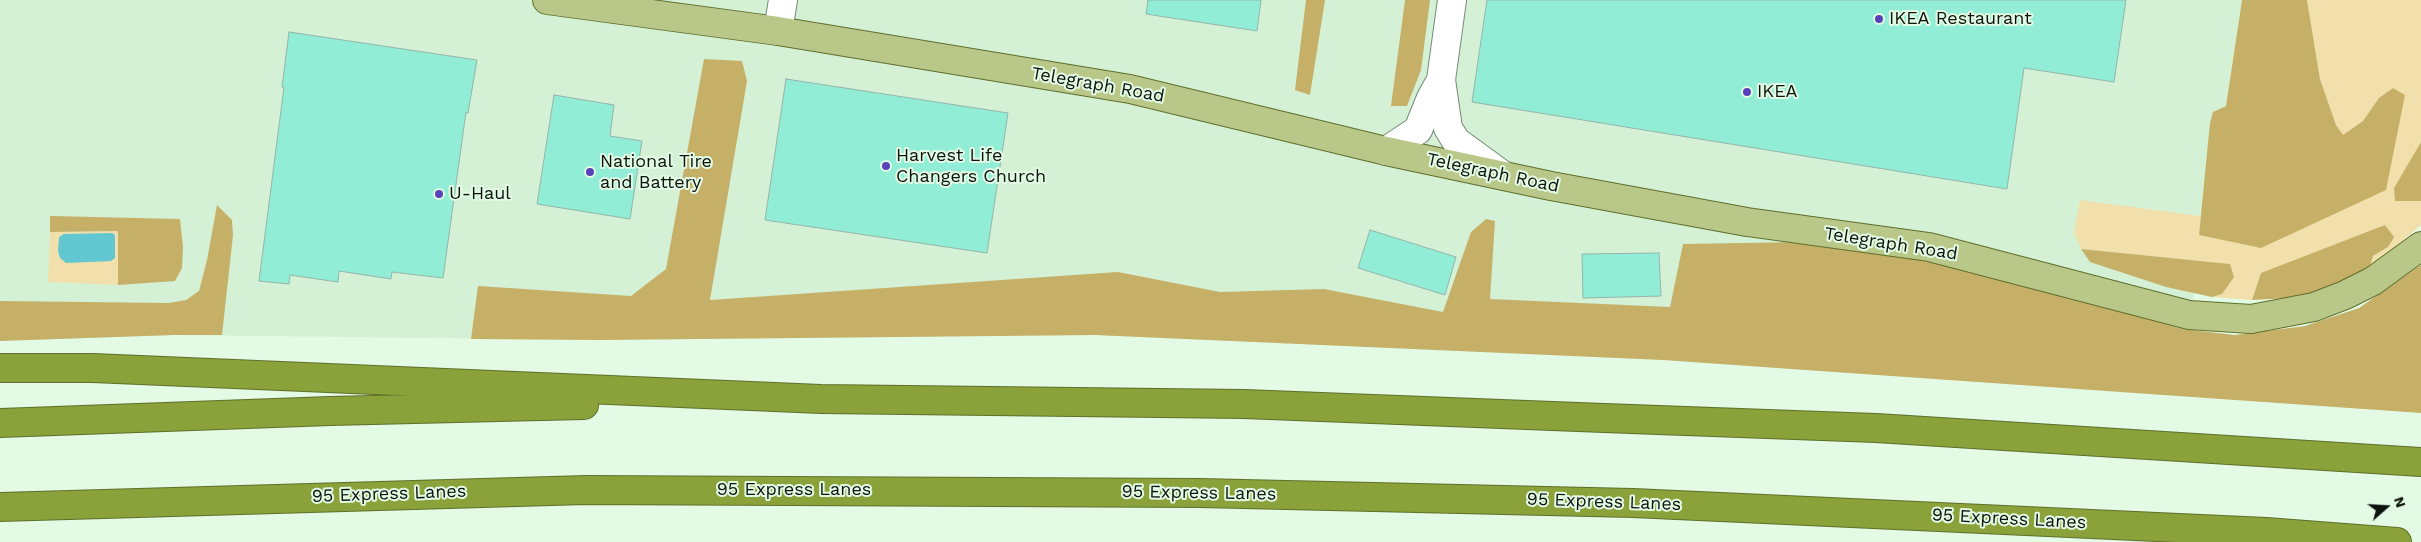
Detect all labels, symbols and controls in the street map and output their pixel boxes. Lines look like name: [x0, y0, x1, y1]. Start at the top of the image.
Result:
place label: IKEA Restaurant: [1889, 8, 2032, 30]
marker: IKEA Restaurant: [1873, 13, 1885, 25]
street label: Telegraph Road: [1030, 63, 1166, 107]
place label: IKEA: [1757, 81, 1797, 103]
marker: IKEA: [1741, 86, 1753, 98]
place label: Harvest Life Changers Church: [896, 145, 1046, 188]
street label: Telegraph Road: [1425, 148, 1561, 198]
place label: National Tire and Battery: [600, 151, 712, 193]
marker: Harvest Life Changers Church: [880, 160, 892, 172]
marker: National Tire and Battery: [584, 166, 596, 178]
place label: U-Haul: [449, 183, 511, 205]
marker: U-Haul: [433, 188, 445, 200]
street label: Telegraph Road: [1823, 223, 1959, 265]
street label: 95 Express Lanes: [717, 479, 871, 501]
street label: 95 Express Lanes: [311, 481, 467, 507]
street label: 95 Express Lanes: [1122, 481, 1276, 505]
north arrow: [2361, 482, 2411, 532]
street label: 95 Express Lanes: [1526, 489, 1682, 515]
text: N: [2391, 495, 2409, 510]
street label: 95 Express Lanes: [1931, 504, 2087, 534]

